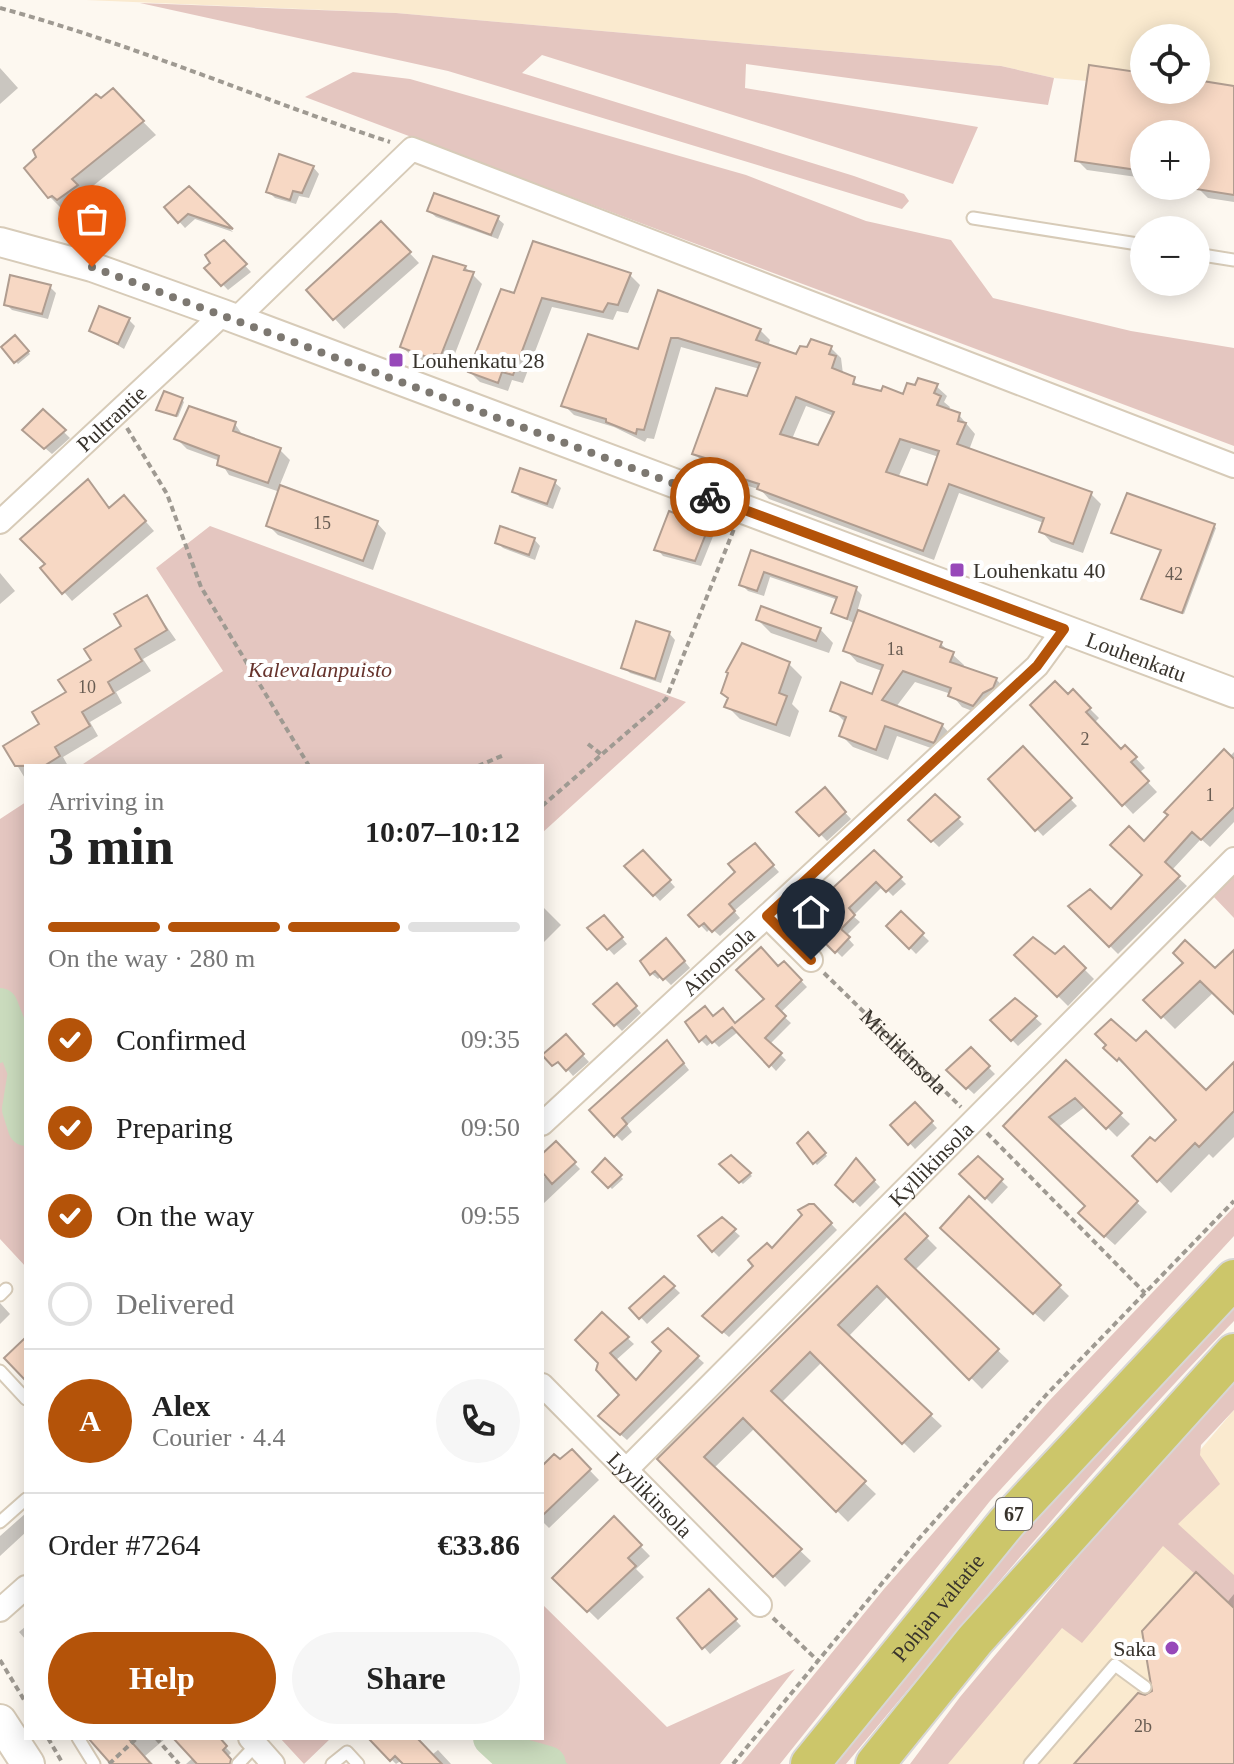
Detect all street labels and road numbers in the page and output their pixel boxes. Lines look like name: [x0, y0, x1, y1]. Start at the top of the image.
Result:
street label: Pultrantie: [71, 380, 151, 457]
street label: Louhenkatu: [1083, 626, 1190, 687]
street label: Ainonsola: [676, 921, 760, 1001]
street label: Mielikinsola: [856, 1003, 953, 1099]
street label: Kyllikinsola: [883, 1116, 978, 1211]
street label: Lyylikinsola: [603, 1447, 698, 1542]
road number: 67: [996, 1498, 1032, 1530]
street label: Pohjan valtatie: [886, 1548, 989, 1666]

